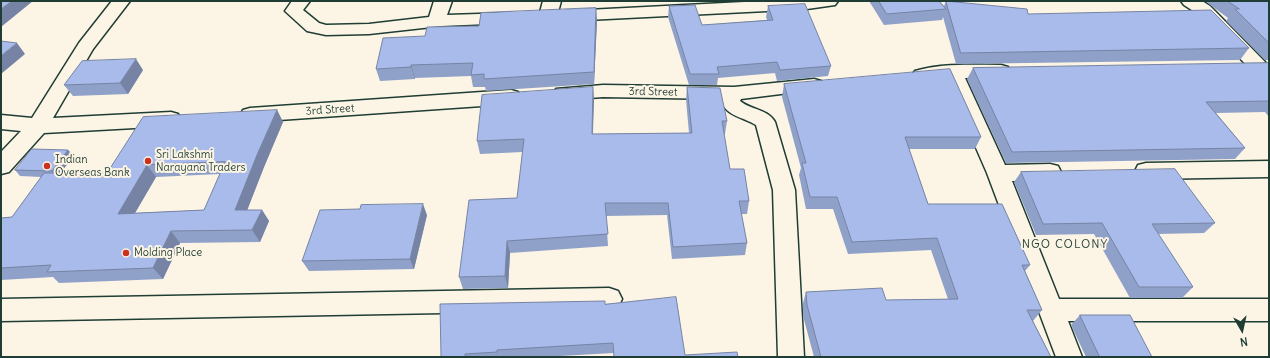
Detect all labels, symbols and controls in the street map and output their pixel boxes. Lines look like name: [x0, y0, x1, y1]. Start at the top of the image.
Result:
street label: 3rd Street: [628, 85, 678, 99]
street label: 3rd Street: [305, 102, 355, 118]
place label: Sri Lakshmi Narayana Traders: [156, 148, 246, 174]
place label: Indian Overseas Bank: [55, 153, 130, 179]
marker: Sri Lakshmi Narayana Traders: [143, 156, 153, 166]
marker: Indian Overseas Bank: [42, 161, 52, 171]
district label: NGO COLONY: [1022, 238, 1108, 252]
place label: Molding Place: [134, 246, 202, 260]
marker: Molding Place: [121, 248, 131, 258]
north arrow: [1222, 310, 1262, 350]
text: N: [1239, 334, 1249, 349]

